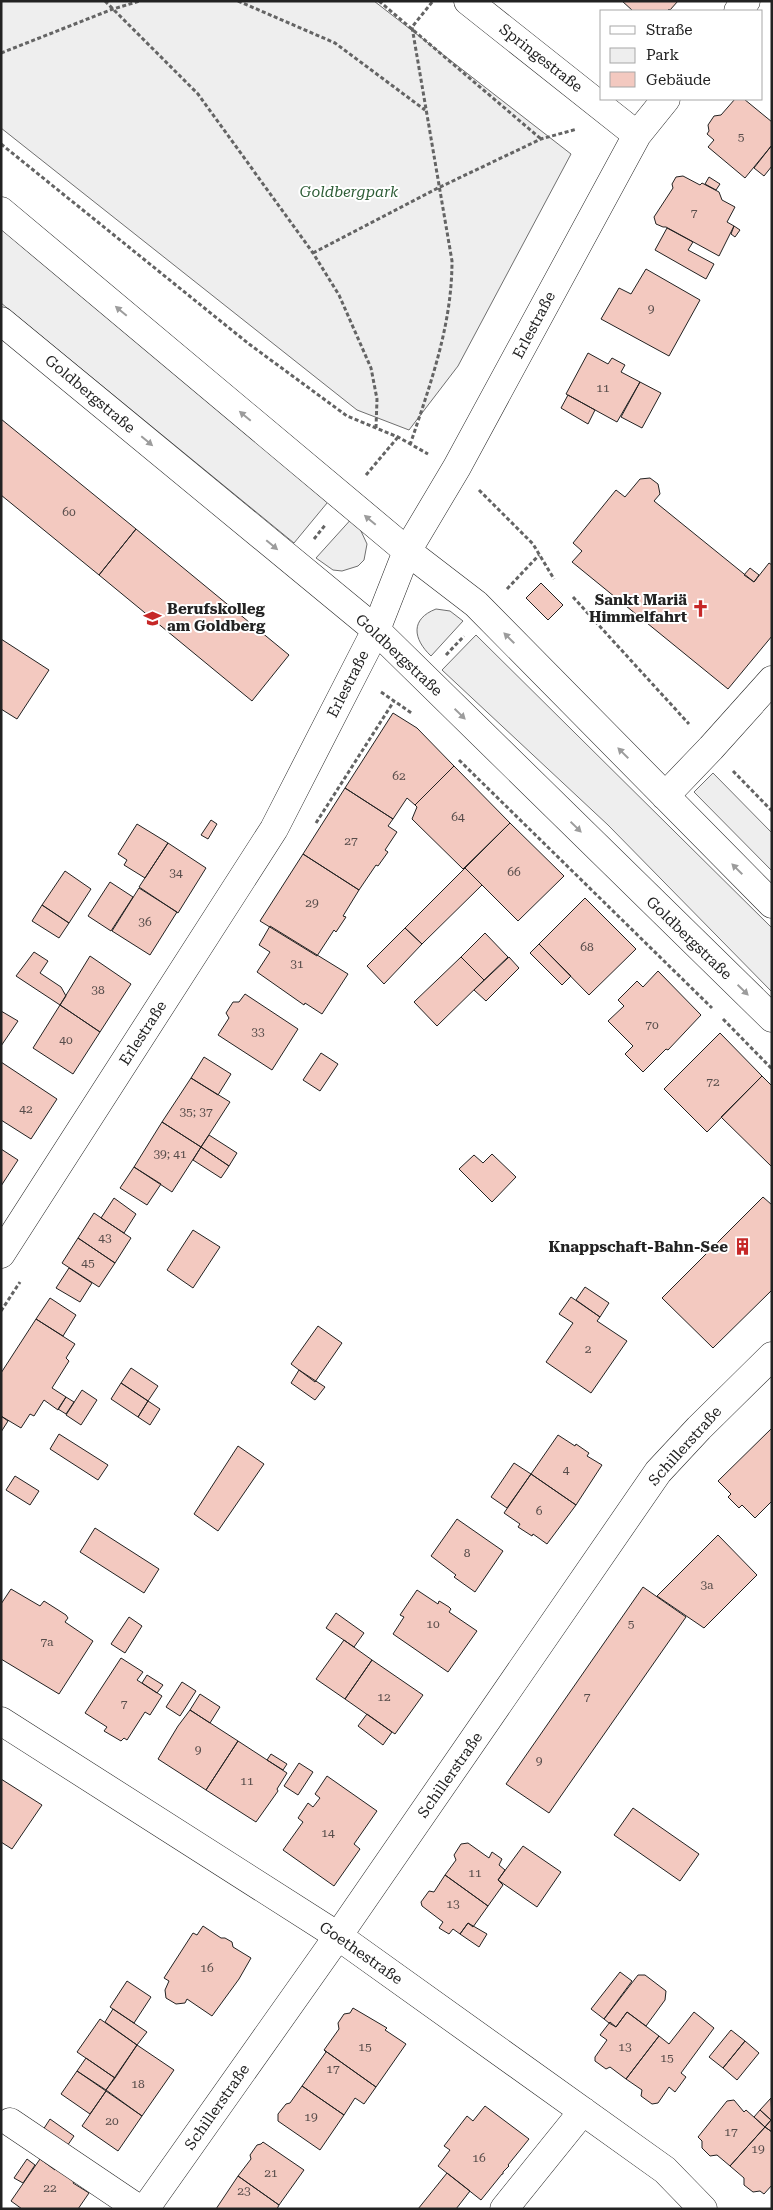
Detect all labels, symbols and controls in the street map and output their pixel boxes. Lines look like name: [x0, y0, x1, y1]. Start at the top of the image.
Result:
legend: [600, 10, 763, 100]
street label: Springestraße: [496, 20, 586, 96]
text: Straße: [646, 21, 693, 39]
text: Park: [646, 46, 680, 64]
text: Gebäude: [646, 71, 711, 89]
house number: 5: [738, 130, 745, 144]
park label: Goldbergpark: [300, 183, 399, 201]
house number: 7: [691, 206, 698, 220]
street label: Erlestraße: [509, 288, 559, 362]
house number: 9: [648, 302, 655, 316]
one-way arrow: [114, 306, 127, 317]
street label: Goldbergstraße: [41, 351, 139, 437]
house number: 11: [596, 381, 610, 395]
one-way arrow: [239, 410, 252, 421]
one-way arrow: [140, 435, 152, 447]
house number: 60: [62, 505, 76, 519]
one-way arrow: [364, 515, 376, 526]
one-way arrow: [265, 539, 278, 550]
place label: Sankt Mariä Himmelfahrt: [589, 591, 687, 626]
church icon: Sankt Mariä Himmelfahrt: [691, 599, 711, 619]
place label: Berufskolleg am Goldberg: [167, 600, 266, 635]
school or university icon: Berufskolleg am Goldberg: [143, 608, 163, 628]
street label: Goldbergstraße: [352, 610, 446, 700]
one-way arrow: [503, 632, 515, 644]
street label: Erlestraße: [323, 647, 373, 721]
one-way arrow: [454, 708, 466, 720]
one-way arrow: [617, 748, 629, 760]
house number: 62: [392, 769, 406, 783]
house number: 64: [451, 810, 465, 824]
one-way arrow: [570, 821, 582, 833]
house number: 27: [344, 834, 358, 848]
one-way arrow: [732, 863, 744, 875]
house number: 66: [507, 865, 521, 879]
house number: 34: [169, 866, 183, 880]
street label: Goldbergstraße: [642, 893, 736, 983]
house number: 29: [305, 896, 319, 910]
house number: 36: [138, 915, 152, 929]
house number: 68: [580, 940, 594, 954]
house number: 31: [290, 957, 304, 971]
house number: 38: [91, 983, 105, 997]
one-way arrow: [737, 984, 749, 996]
street label: Erlestraße: [116, 997, 170, 1069]
house number: 70: [645, 1018, 659, 1032]
house number: 33: [251, 1025, 265, 1039]
house number: 40: [59, 1033, 73, 1047]
house number: 72: [706, 1075, 720, 1089]
house number: 42: [19, 1102, 33, 1116]
house number: 35; 37: [179, 1105, 213, 1119]
house number: 39; 41: [153, 1147, 187, 1161]
house number: 43: [98, 1231, 112, 1245]
building icon: Knappschaft-Bahn-See: [732, 1237, 752, 1257]
place label: Knappschaft-Bahn-See: [548, 1238, 728, 1256]
house number: 45: [81, 1256, 95, 1270]
house number: 2: [585, 1342, 592, 1356]
street label: Schillerstraße: [645, 1403, 725, 1489]
house number: 4: [563, 1463, 570, 1477]
house number: 6: [536, 1504, 543, 1518]
house number: 8: [464, 1546, 471, 1560]
house number: 3a: [700, 1578, 714, 1592]
house number: 10: [426, 1617, 440, 1631]
house number: 5: [628, 1617, 635, 1631]
house number: 7a: [40, 1635, 54, 1649]
house number: 12: [377, 1690, 391, 1704]
house number: 7: [584, 1690, 591, 1704]
house number: 7: [121, 1697, 128, 1711]
street label: Schillerstraße: [414, 1729, 486, 1821]
house number: 9: [195, 1743, 202, 1757]
house number: 9: [536, 1754, 543, 1768]
house number: 11: [240, 1774, 254, 1788]
house number: 14: [321, 1826, 335, 1840]
house number: 11: [468, 1866, 482, 1880]
house number: 13: [446, 1897, 460, 1911]
street label: Goethestraße: [316, 1918, 406, 1988]
house number: 16: [200, 1961, 214, 1975]
house number: 15: [358, 2040, 372, 2054]
house number: 13: [618, 2040, 632, 2054]
house number: 15: [660, 2051, 674, 2065]
street label: Schillerstraße: [181, 2061, 253, 2153]
house number: 17: [326, 2062, 340, 2076]
house number: 18: [131, 2077, 145, 2091]
house number: 19: [304, 2110, 318, 2124]
house number: 20: [105, 2114, 119, 2128]
house number: 17: [724, 2125, 738, 2139]
house number: 19: [751, 2142, 765, 2156]
house number: 16: [472, 2151, 486, 2165]
house number: 21: [264, 2166, 278, 2180]
house number: 22: [43, 2181, 57, 2195]
house number: 23: [237, 2184, 251, 2198]

